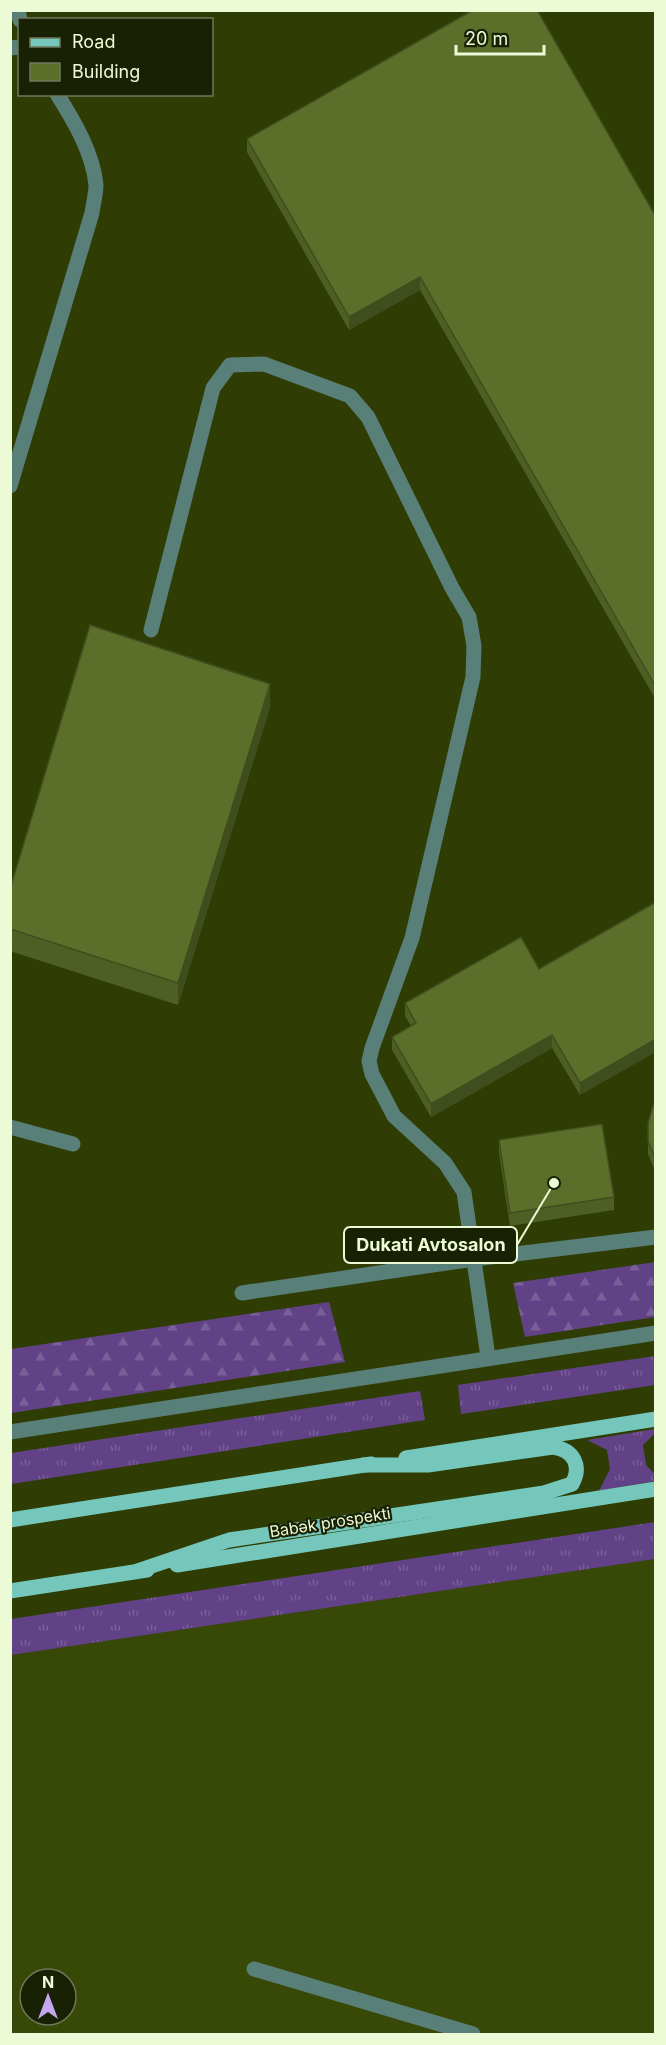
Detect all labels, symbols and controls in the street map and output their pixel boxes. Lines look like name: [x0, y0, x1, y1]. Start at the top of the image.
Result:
legend: [18, 18, 213, 96]
scale bar: [456, 18, 544, 56]
text: 20 m: [465, 28, 508, 49]
text: Road: [72, 31, 115, 52]
text: Building: [72, 61, 140, 82]
callout: Dukati Avtosalon: [344, 1227, 517, 1263]
text: Dukati Avtosalon: [356, 1234, 506, 1255]
street label: Babək prospekti: [268, 1503, 392, 1541]
north arrow: [18, 1967, 78, 2027]
text: N: [42, 1972, 54, 1992]

